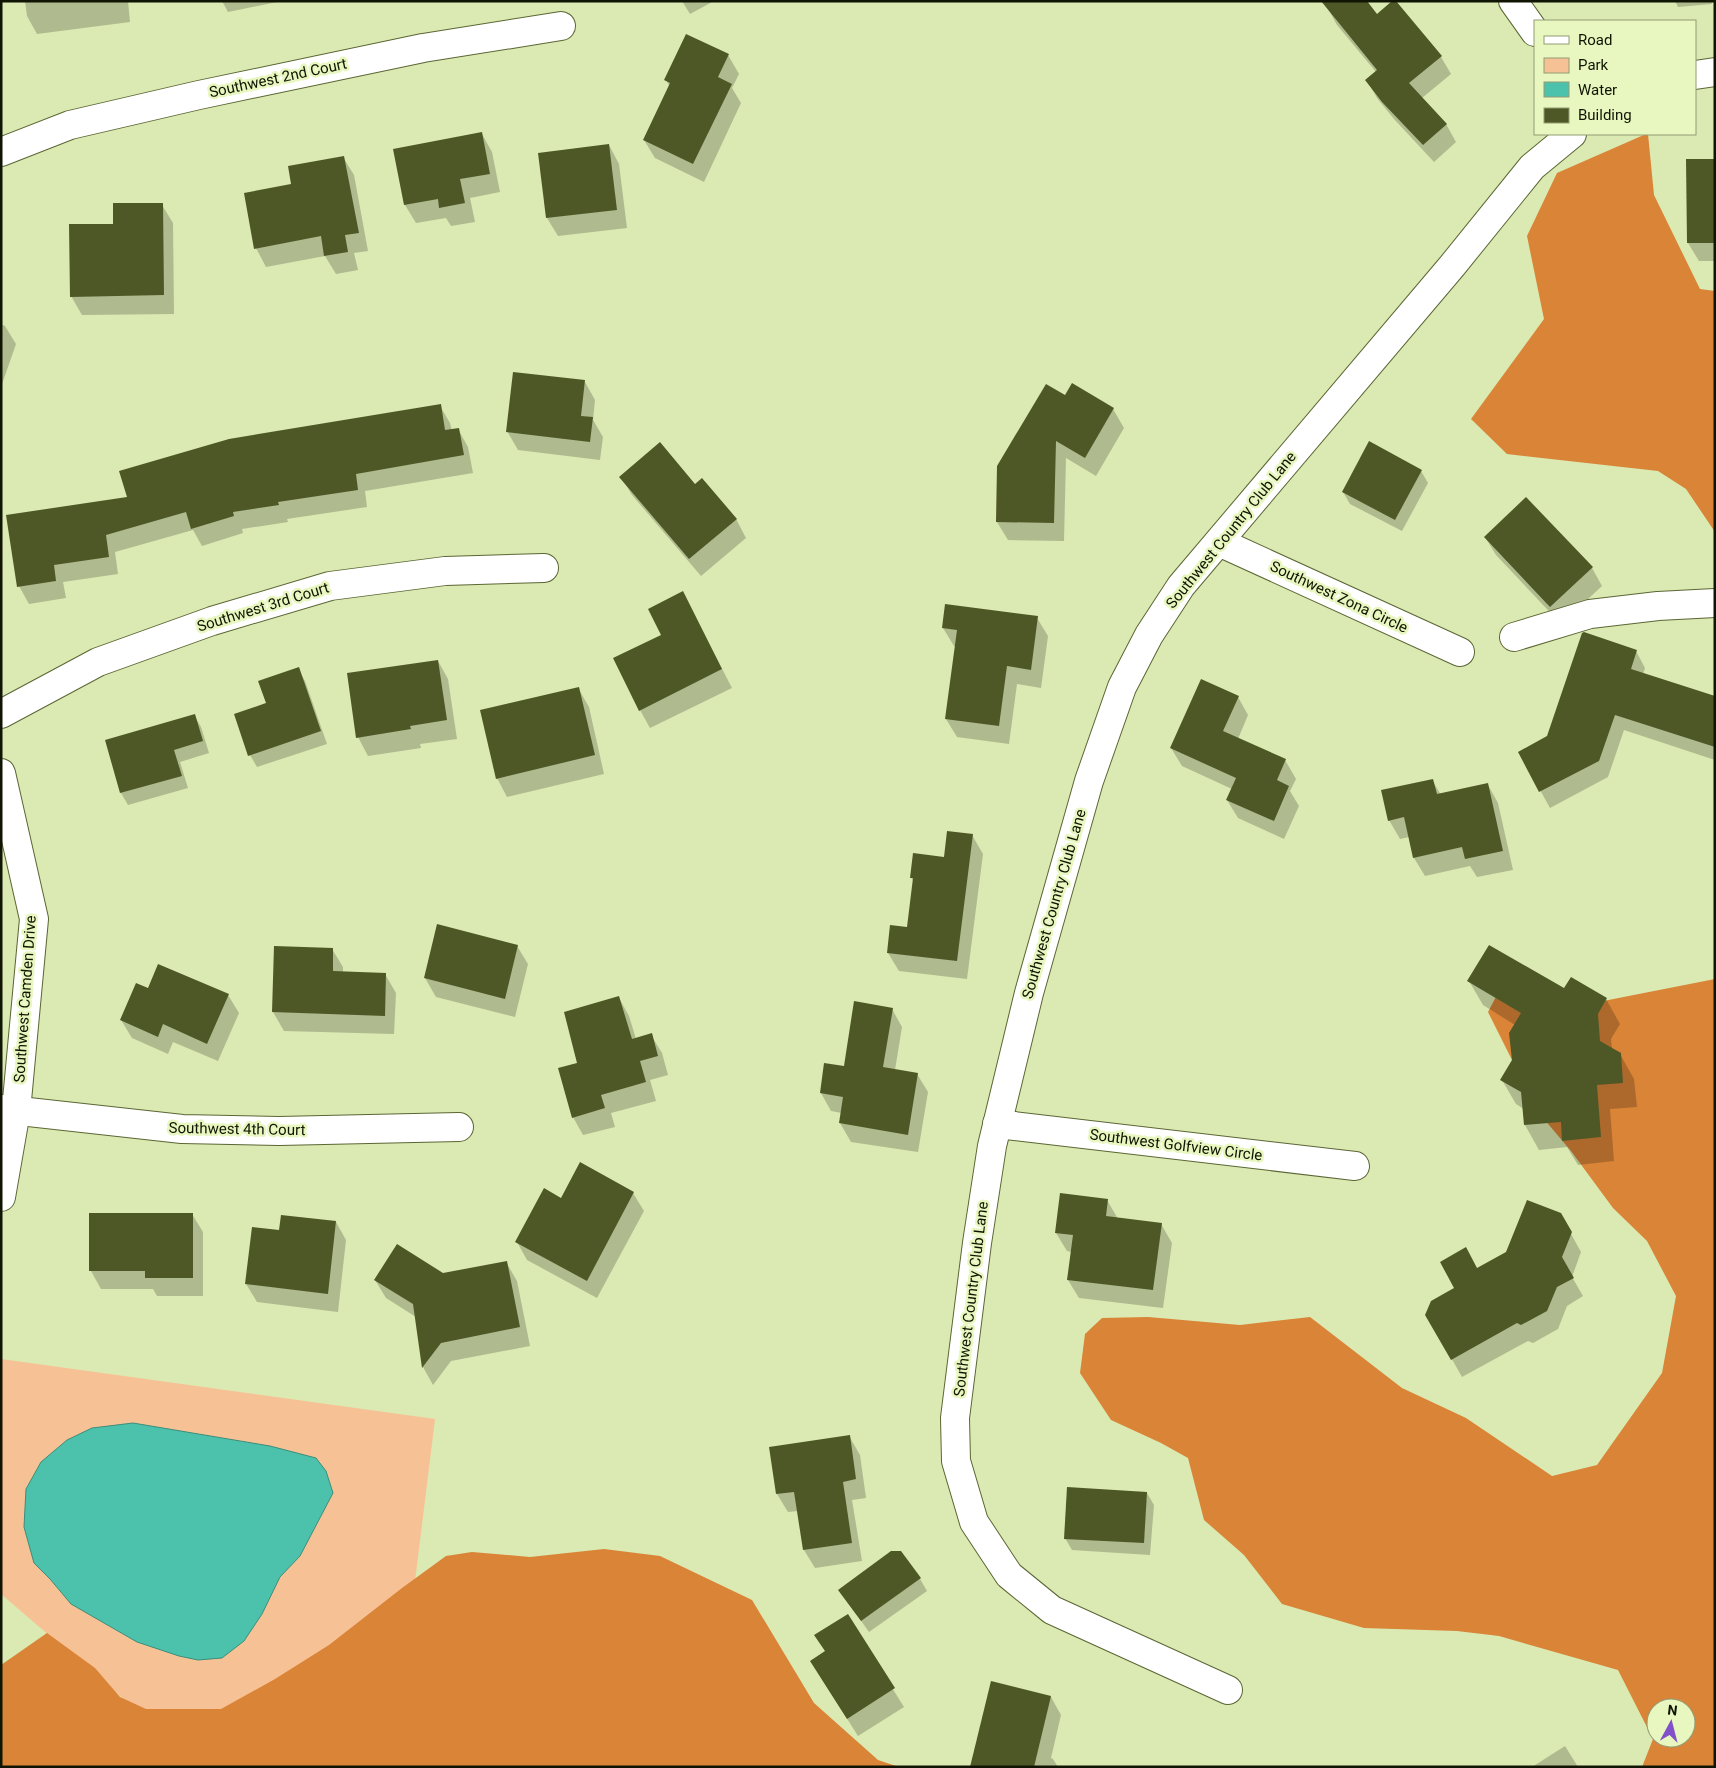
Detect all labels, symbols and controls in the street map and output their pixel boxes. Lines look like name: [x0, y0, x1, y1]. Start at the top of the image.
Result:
legend: [1534, 20, 1696, 135]
text: Road: [1578, 31, 1612, 49]
street label: Southwest 2nd Court: [207, 55, 349, 101]
text: Park: [1578, 56, 1609, 74]
text: Water: [1578, 81, 1617, 99]
text: Building: [1578, 106, 1632, 124]
street label: Southwest Country Club Lane: [1162, 448, 1300, 612]
street label: Southwest Zona Circle: [1267, 557, 1411, 637]
street label: Southwest 3rd Court: [195, 578, 331, 636]
street label: Southwest Country Club Lane: [1018, 807, 1090, 1001]
street label: Southwest Camden Drive: [10, 915, 40, 1083]
street label: Southwest 4th Court: [168, 1119, 306, 1139]
street label: Southwest Golfview Circle: [1089, 1125, 1263, 1165]
street label: Southwest Country Club Lane: [950, 1200, 992, 1398]
north arrow: [1646, 1698, 1696, 1748]
text: N: [1667, 1702, 1678, 1719]

